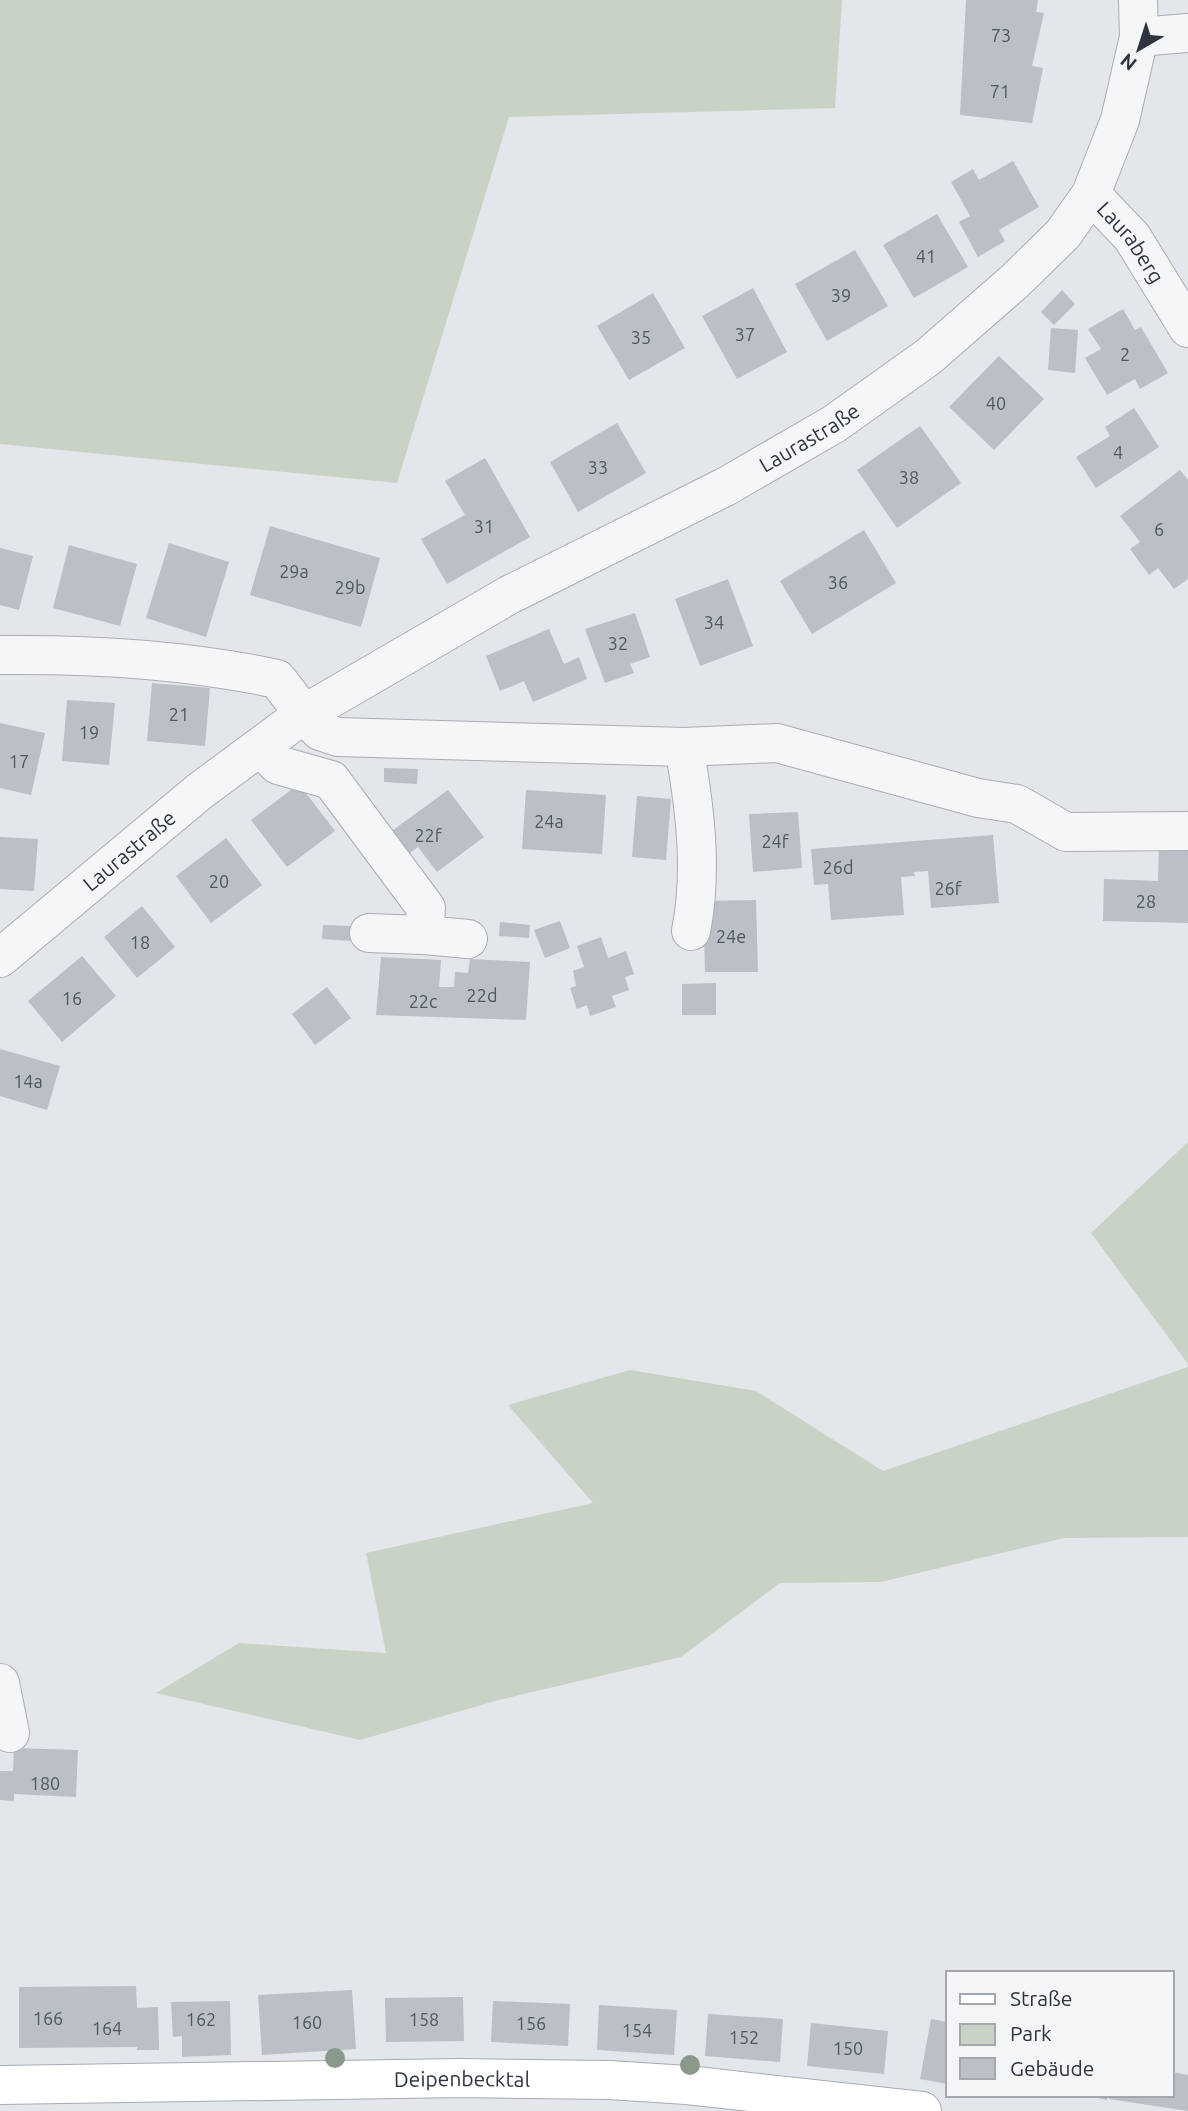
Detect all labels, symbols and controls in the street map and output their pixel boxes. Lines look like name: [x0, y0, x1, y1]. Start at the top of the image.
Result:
north arrow: [1104, 14, 1174, 84]
house number: 73: [991, 25, 1011, 45]
text: N: [1116, 49, 1141, 75]
house number: 71: [990, 81, 1010, 101]
street label: Lauraberg: [1093, 197, 1169, 287]
house number: 41: [916, 246, 936, 266]
house number: 39: [831, 285, 851, 305]
house number: 37: [735, 324, 755, 344]
house number: 35: [631, 327, 651, 347]
house number: 2: [1120, 344, 1130, 364]
house number: 40: [986, 393, 1006, 413]
street label: Laurastraße: [755, 398, 864, 477]
house number: 4: [1113, 442, 1123, 462]
house number: 33: [588, 457, 608, 477]
house number: 38: [899, 467, 919, 487]
house number: 31: [474, 516, 494, 536]
house number: 6: [1154, 519, 1164, 539]
house number: 29a: [279, 561, 309, 581]
house number: 36: [828, 572, 848, 592]
house number: 29b: [335, 577, 365, 597]
house number: 34: [704, 612, 724, 632]
house number: 32: [608, 633, 628, 653]
house number: 21: [169, 704, 189, 724]
house number: 19: [79, 722, 99, 742]
house number: 17: [9, 751, 29, 771]
street label: Laurastraße: [78, 805, 180, 896]
house number: 24a: [534, 811, 564, 831]
house number: 22f: [414, 825, 442, 845]
house number: 24f: [761, 831, 789, 851]
house number: 26d: [823, 857, 853, 877]
house number: 20: [209, 871, 229, 891]
house number: 26f: [934, 878, 962, 898]
house number: 28: [1136, 891, 1156, 911]
house number: 24e: [716, 926, 746, 946]
house number: 18: [130, 932, 150, 952]
house number: 22d: [467, 985, 497, 1005]
house number: 16: [62, 988, 82, 1008]
house number: 22c: [409, 991, 437, 1011]
house number: 14a: [13, 1071, 43, 1091]
house number: 180: [30, 1773, 60, 1793]
legend: [946, 1971, 1174, 2097]
text: Straße: [1010, 1986, 1072, 2010]
house number: 166: [33, 2008, 63, 2028]
house number: 162: [186, 2009, 216, 2029]
house number: 158: [409, 2009, 439, 2029]
house number: 160: [292, 2012, 322, 2032]
house number: 156: [516, 2013, 546, 2033]
house number: 164: [92, 2018, 122, 2038]
house number: 154: [622, 2020, 652, 2040]
text: Park: [1010, 2021, 1052, 2045]
house number: 152: [729, 2027, 759, 2047]
house number: 150: [833, 2038, 863, 2058]
text: Gebäude: [1010, 2056, 1094, 2080]
street label: Deipenbecktal: [394, 2066, 530, 2091]

